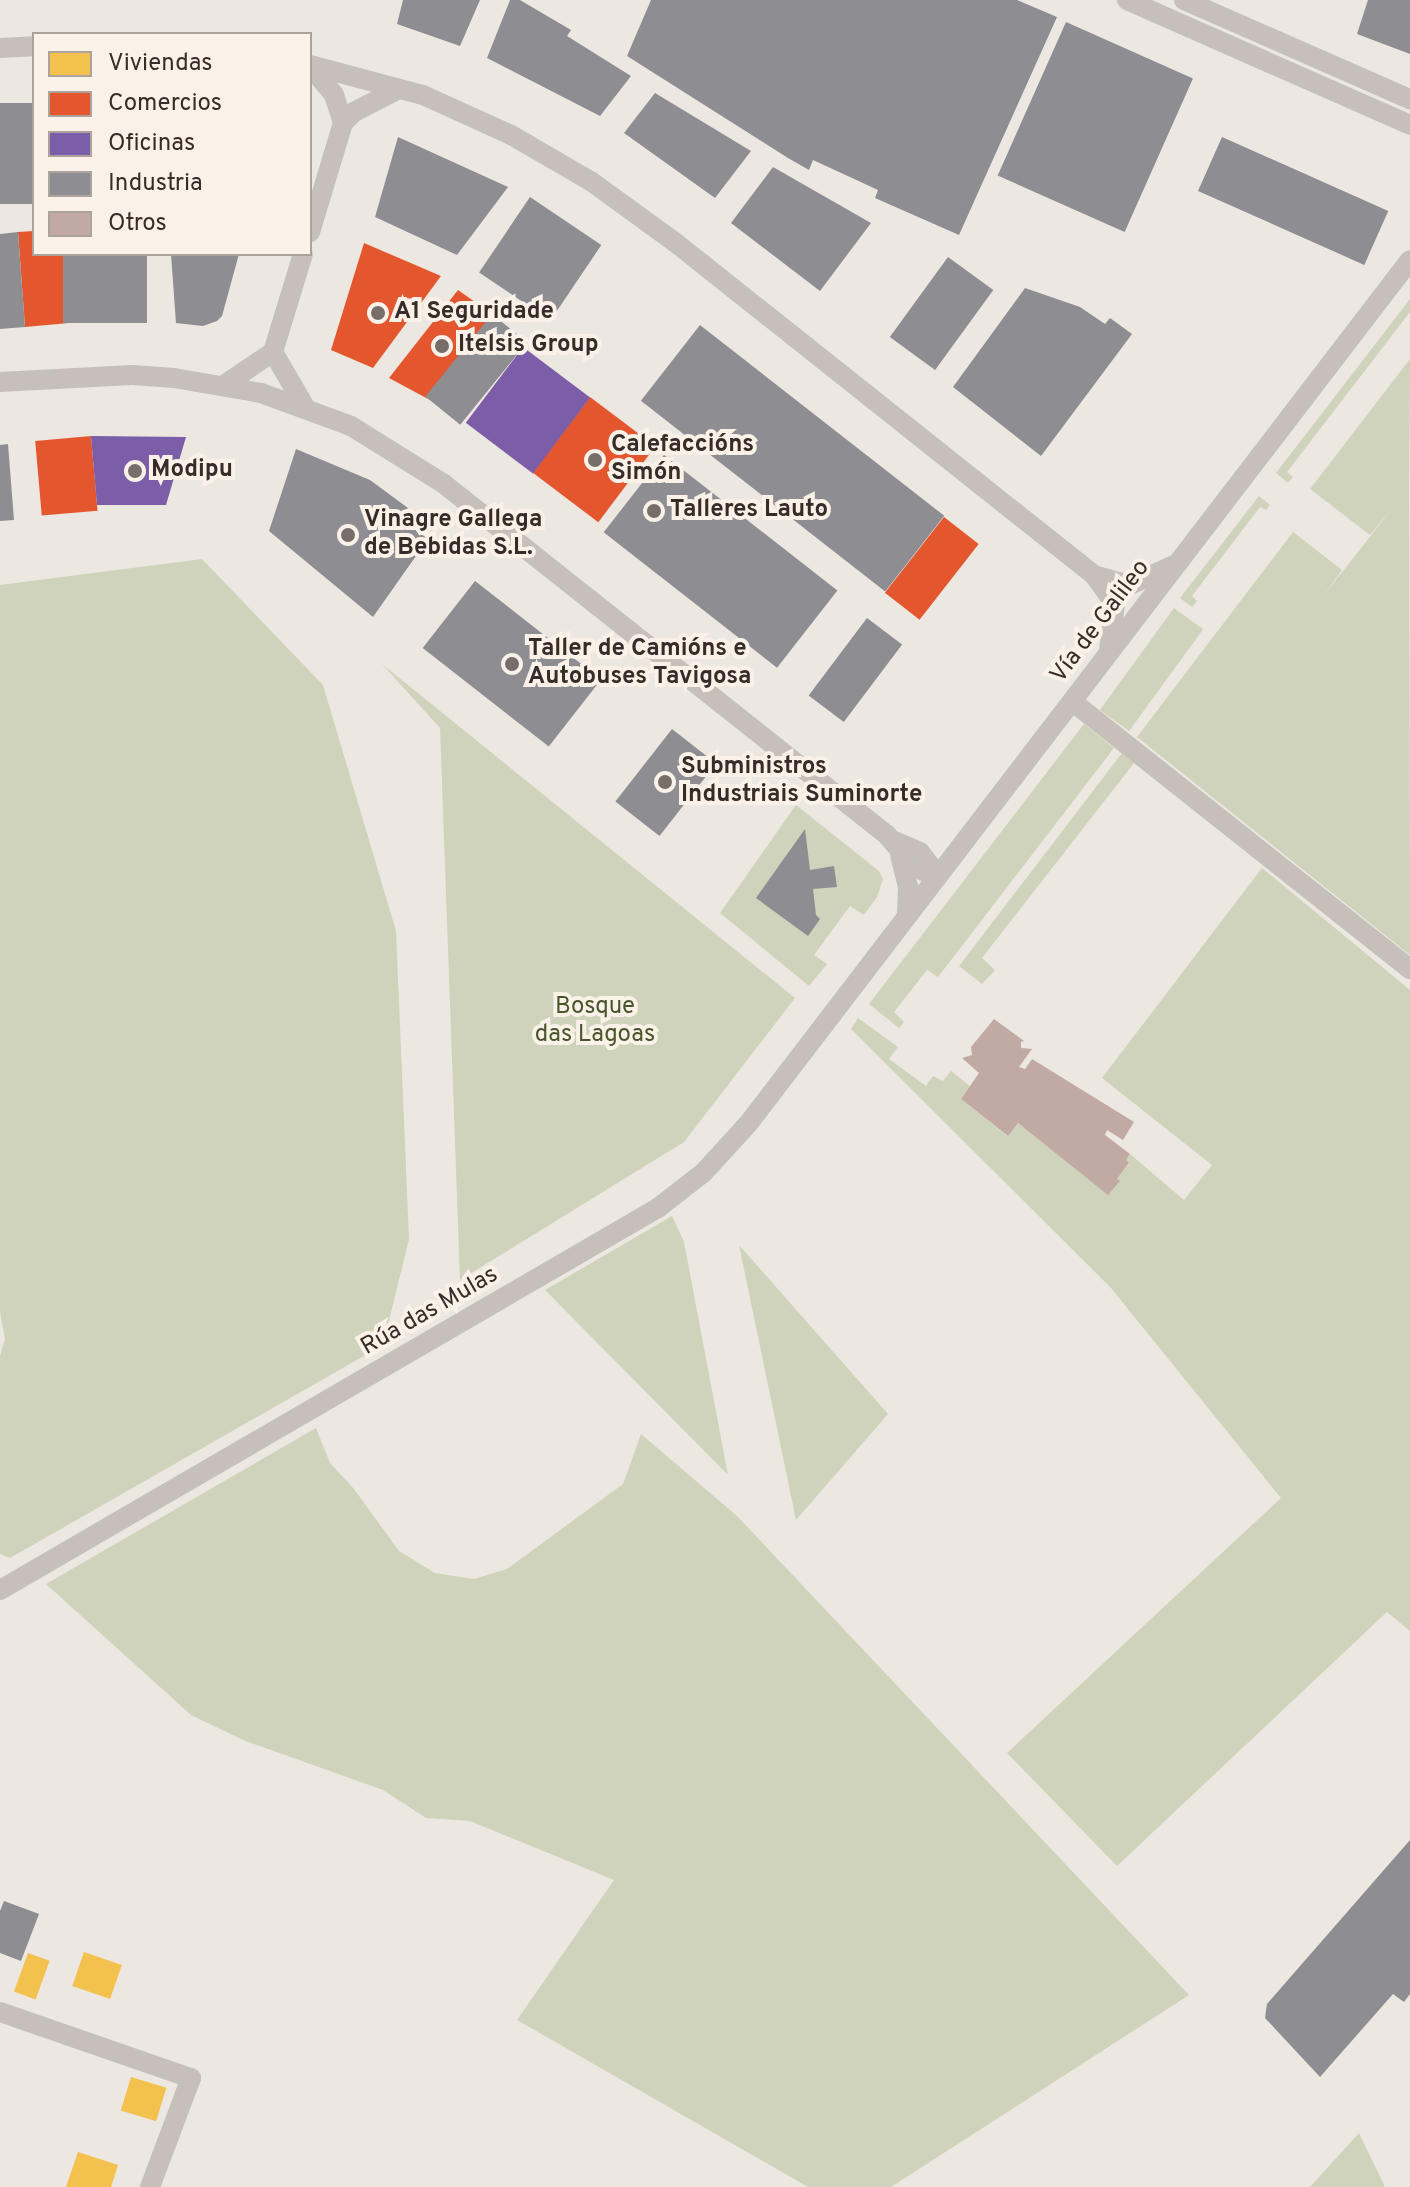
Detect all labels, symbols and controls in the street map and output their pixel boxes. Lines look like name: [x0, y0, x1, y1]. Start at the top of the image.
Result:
legend: [32, 32, 312, 256]
text: Viviendas: [108, 49, 213, 79]
text: Comercios: [108, 89, 222, 119]
text: Oficinas: [108, 129, 195, 159]
text: Industria: [108, 169, 203, 199]
text: Otros: [108, 209, 167, 239]
place label: A1 Seguridade: [394, 299, 554, 327]
marker: A1 Seguridade: [369, 304, 387, 322]
place label: Itelsis Group: [458, 332, 599, 360]
marker: Itelsis Group: [433, 337, 451, 355]
place label: Calefaccións Simón: [611, 432, 754, 488]
marker: Calefaccións Simón: [586, 451, 604, 469]
place label: Modipu: [151, 457, 233, 485]
marker: Modipu: [126, 462, 144, 480]
place label: Talleres Lauto: [670, 497, 828, 525]
marker: Talleres Lauto: [645, 502, 663, 520]
place label: Vinagre Gallega de Bebidas S.L.: [364, 507, 542, 563]
marker: Vinagre Gallega de Bebidas S.L.: [339, 526, 357, 544]
street label: Vía de Galileo: [1045, 555, 1157, 689]
place label: Taller de Camións e Autobuses Tavigosa: [528, 636, 751, 692]
marker: Taller de Camións e Autobuses Tavigosa: [503, 655, 521, 673]
place label: Subministros Industriais Suminorte: [681, 754, 922, 810]
marker: Subministros Industriais Suminorte: [656, 773, 674, 791]
park label: Bosque das Lagoas: [535, 994, 655, 1050]
street label: Rúa das Mulas: [356, 1261, 504, 1363]

